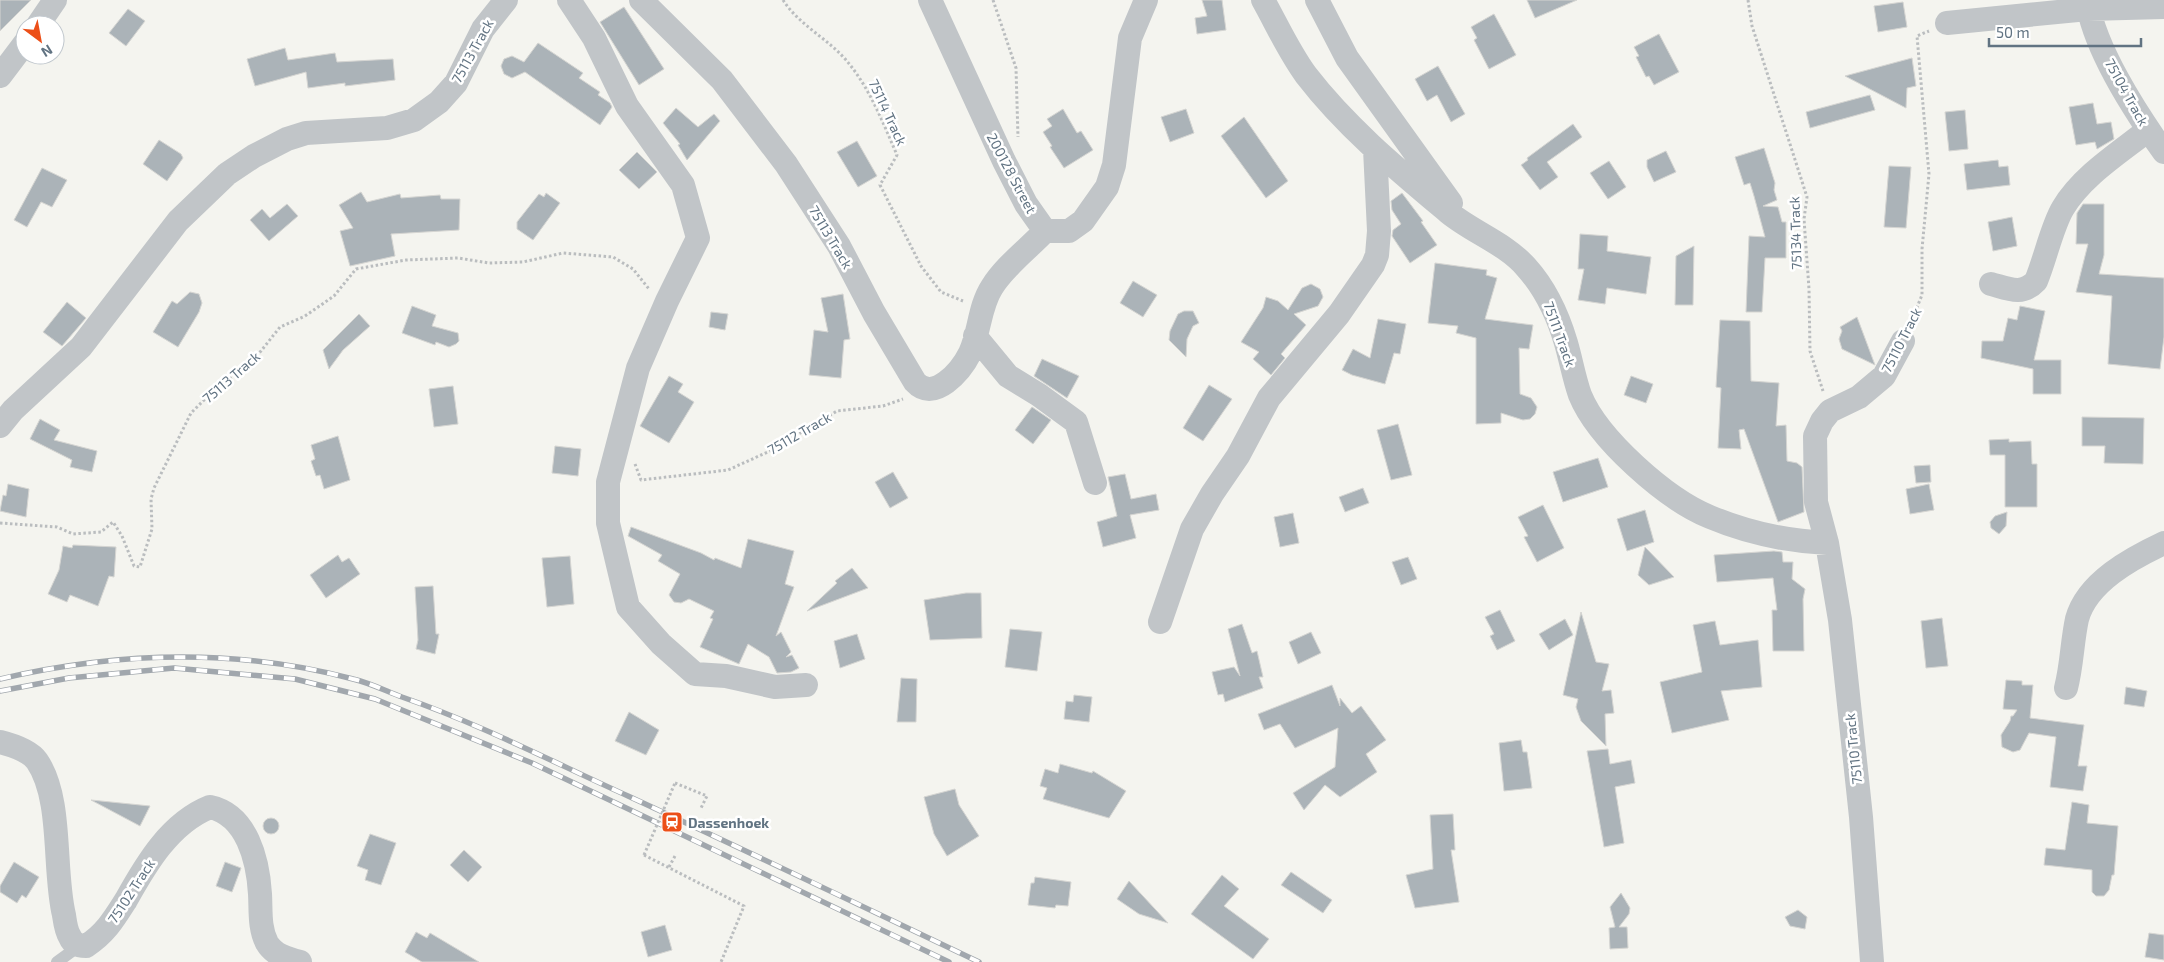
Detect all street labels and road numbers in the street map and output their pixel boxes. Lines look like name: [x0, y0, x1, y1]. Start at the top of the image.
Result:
street label: 75113 Track: [447, 16, 497, 86]
street label: 75104 Track: [2102, 55, 2152, 129]
street label: 75114 Track: [865, 76, 911, 148]
street label: 200128 Street: [984, 130, 1040, 216]
street label: 75134 Track: [1785, 196, 1805, 270]
street label: 75113 Track: [806, 202, 856, 272]
street label: 75111 Track: [1540, 299, 1580, 369]
street label: 75110 Track: [1877, 304, 1925, 376]
street label: 75113 Track: [199, 347, 263, 407]
street label: 75112 Track: [764, 408, 834, 458]
street label: 75110 Track: [1841, 713, 1865, 785]
street label: 75102 Track: [104, 856, 158, 926]

